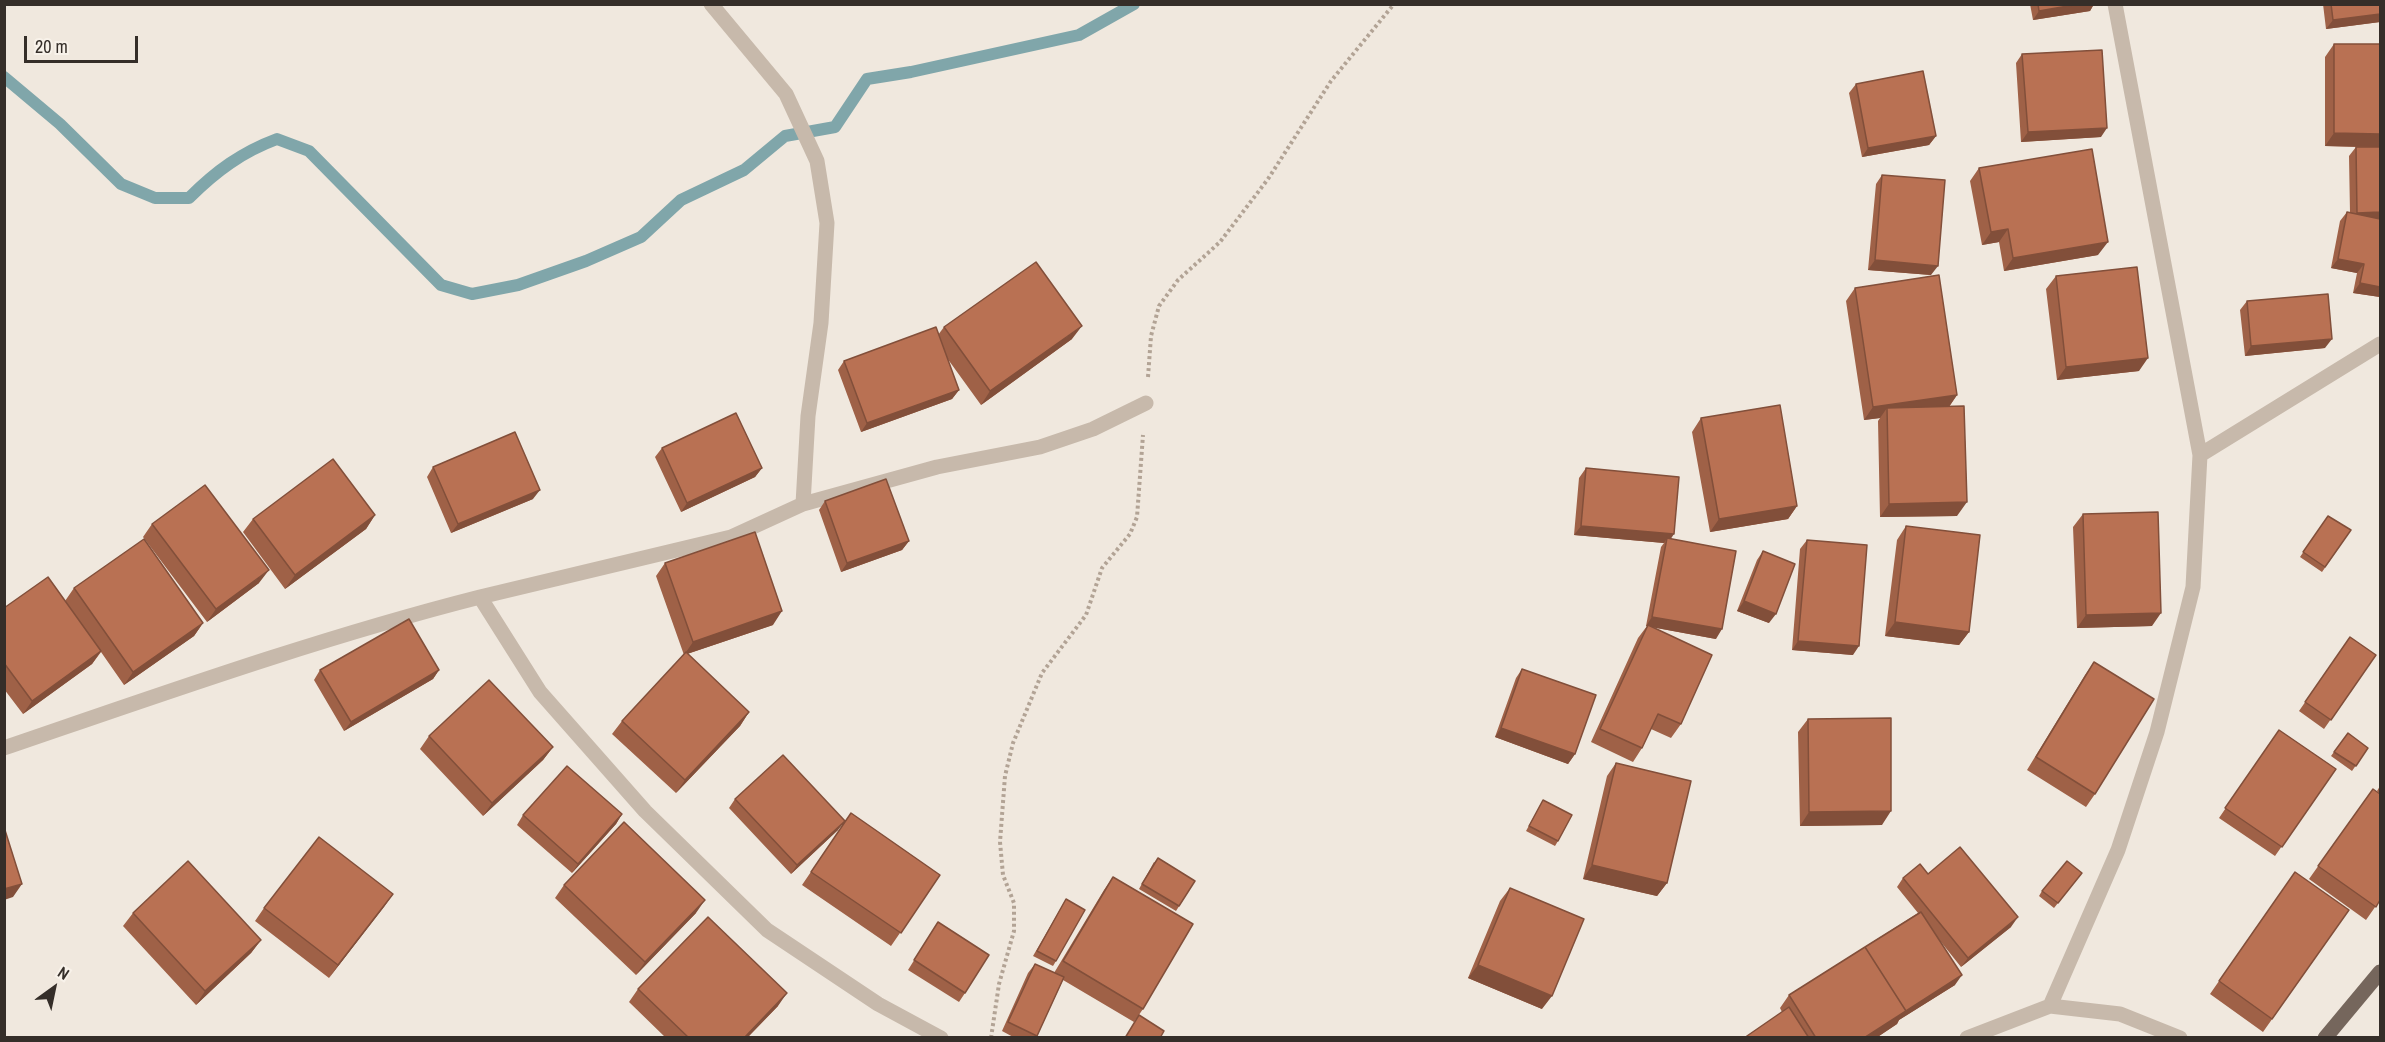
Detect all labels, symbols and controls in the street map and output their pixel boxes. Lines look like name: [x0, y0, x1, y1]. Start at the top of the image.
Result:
scale bar: [27, 24, 141, 62]
text: 20 m: [35, 34, 68, 59]
north arrow: [24, 958, 84, 1018]
text: N: [54, 961, 74, 985]

